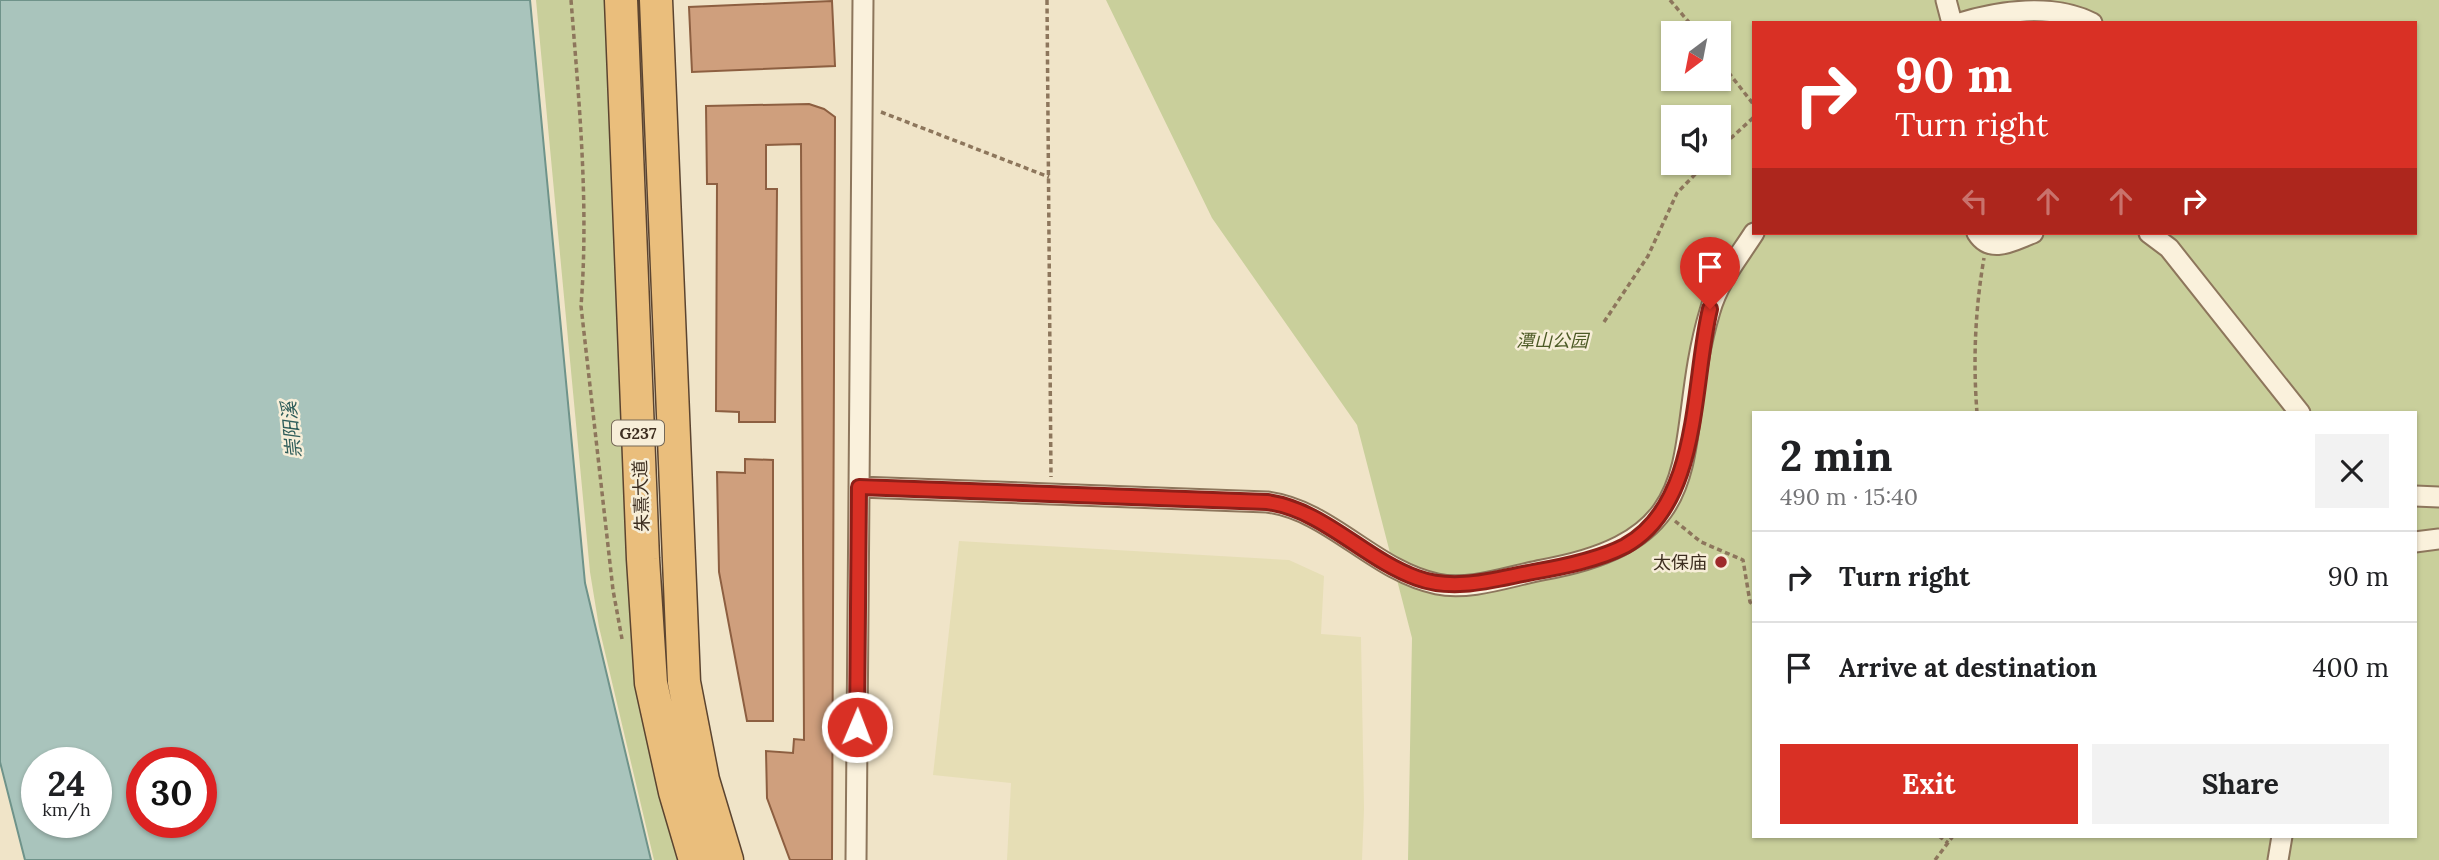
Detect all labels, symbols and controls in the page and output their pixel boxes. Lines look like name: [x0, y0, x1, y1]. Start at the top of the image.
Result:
north arrow: [1661, 21, 1731, 91]
map controls: [1661, 21, 1731, 175]
text: 90 m: [1895, 43, 2012, 105]
icon: right: [1780, 49, 1871, 140]
text: Turn right: [1895, 104, 2048, 145]
button: sound: [1661, 105, 1731, 175]
icon: left: [1956, 182, 1994, 220]
icon: ahead: [2029, 182, 2067, 220]
icon: ahead: [2102, 182, 2140, 220]
icon: right: [2175, 182, 2213, 220]
pin: [1680, 237, 1740, 309]
icon: arrive: [1691, 248, 1729, 286]
park label: 潭山公园: [1516, 329, 1591, 352]
water label: 崇阳溪: [276, 398, 306, 460]
road number: G237: [612, 420, 664, 446]
text: 2 min: [1780, 429, 1893, 483]
button: close: [2315, 434, 2389, 508]
street label: 朱熹大道: [628, 460, 654, 532]
text: 490 m · 15:40: [1780, 482, 1918, 511]
place label: 太保庙: [1653, 551, 1707, 574]
marker: 太保庙: [1713, 554, 1729, 570]
icon: right: [1780, 558, 1818, 596]
text: Turn right: [1839, 560, 1970, 593]
text: 90 m: [2328, 560, 2389, 593]
icon: arrive: [1780, 649, 1818, 687]
text: Arrive at destination: [1839, 651, 2097, 684]
text: 400 m: [2313, 651, 2389, 684]
position arrow: [820, 690, 894, 764]
button: Exit: [1780, 744, 2078, 824]
button: Share: [2092, 744, 2389, 824]
speed limit sign: 30: [126, 747, 217, 838]
text: 24: [48, 761, 85, 806]
text: km/h: [42, 798, 91, 821]

